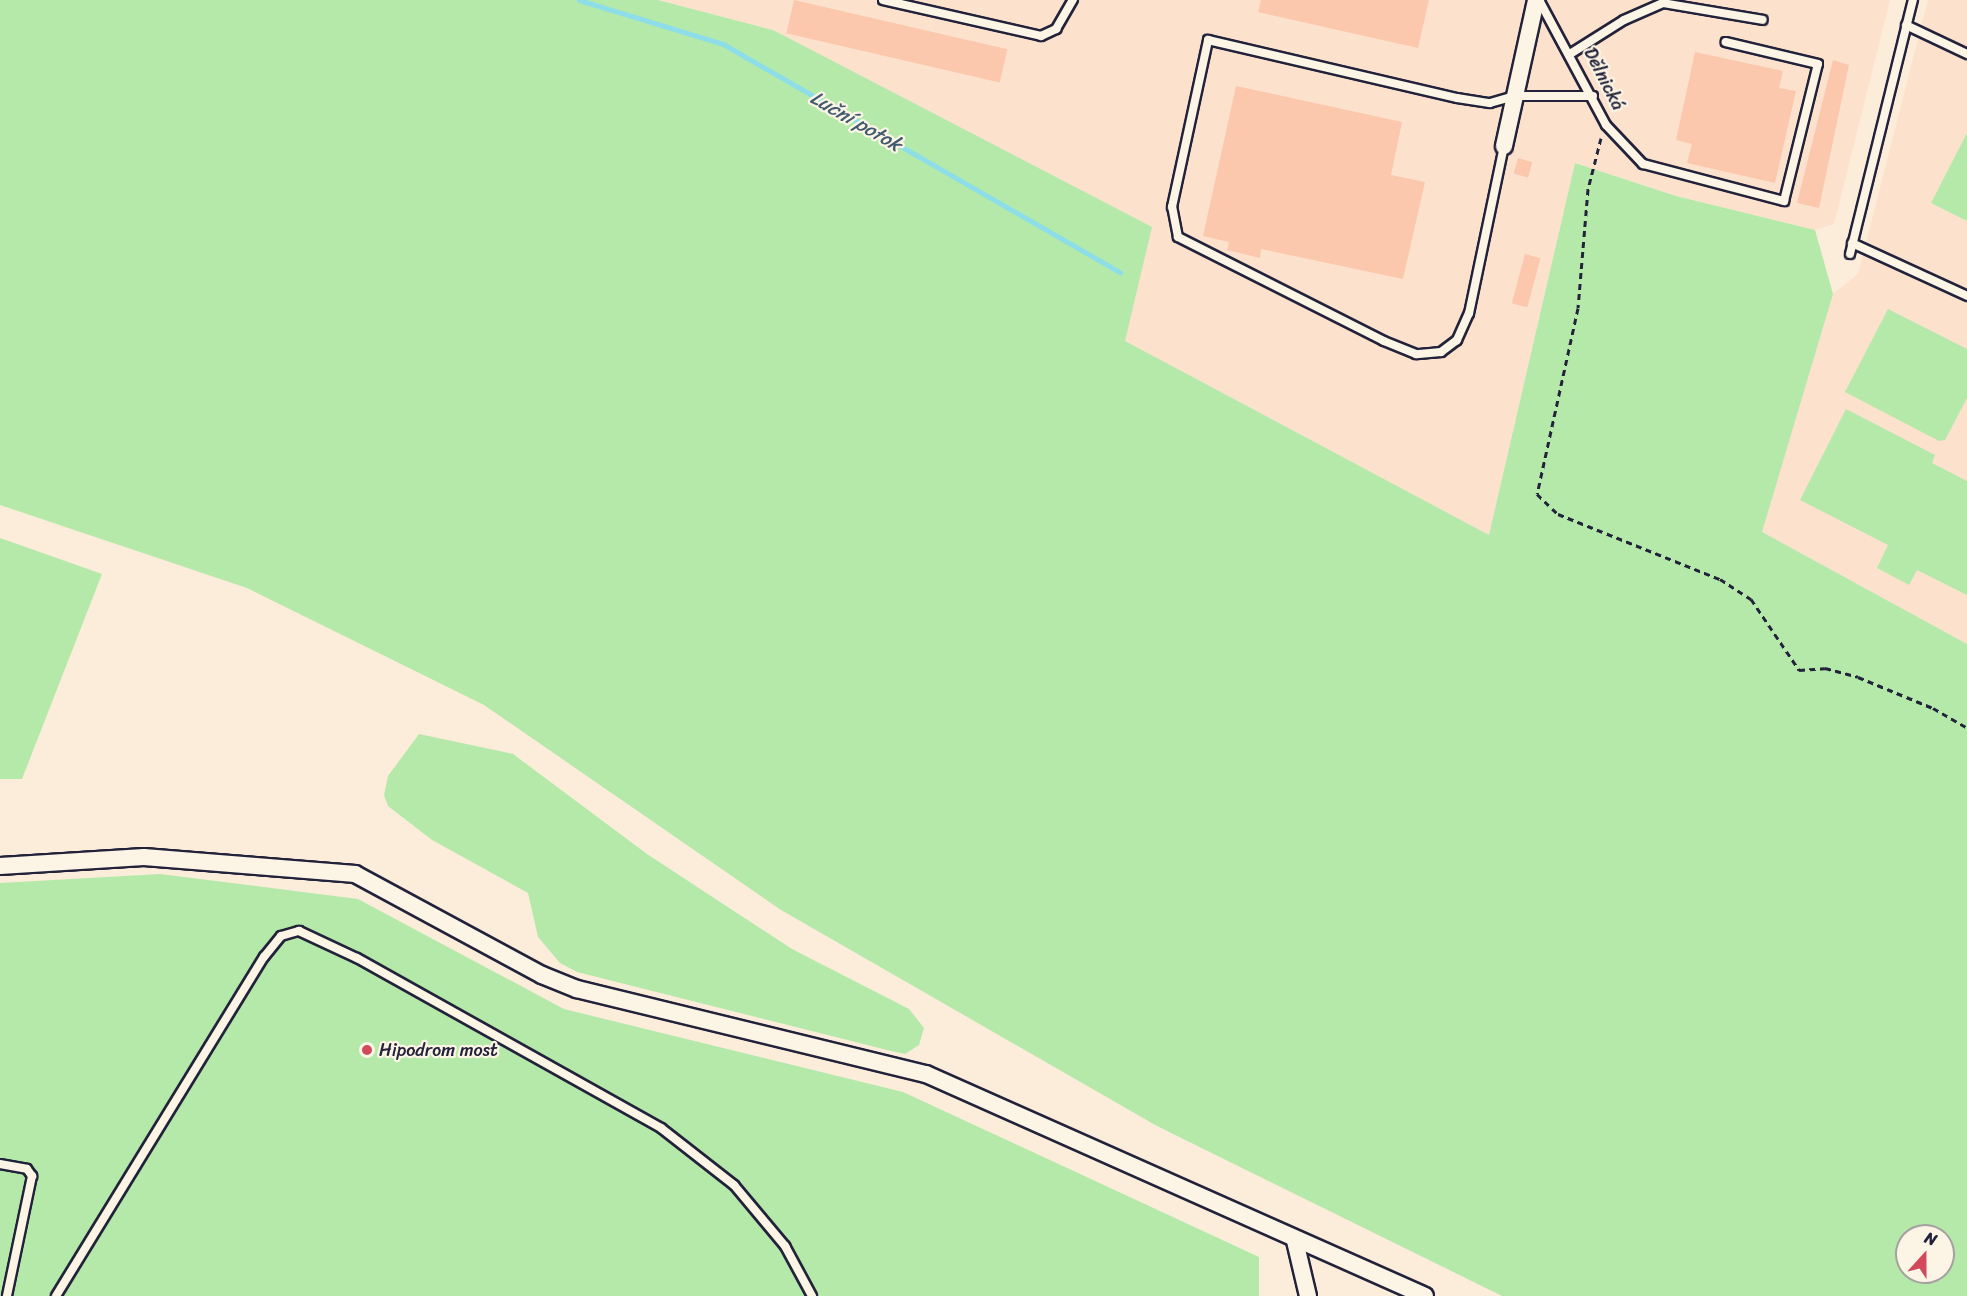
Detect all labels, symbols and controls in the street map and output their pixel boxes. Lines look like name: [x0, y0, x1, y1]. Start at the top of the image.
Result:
street label: Dělnická: [1579, 44, 1629, 114]
water label: Luční potok: [806, 85, 906, 157]
place label: Hipodrom most: [379, 1039, 498, 1061]
marker: Hipodrom most: [360, 1043, 374, 1057]
text: N: [1921, 1223, 1941, 1254]
north arrow: [1895, 1224, 1955, 1284]

